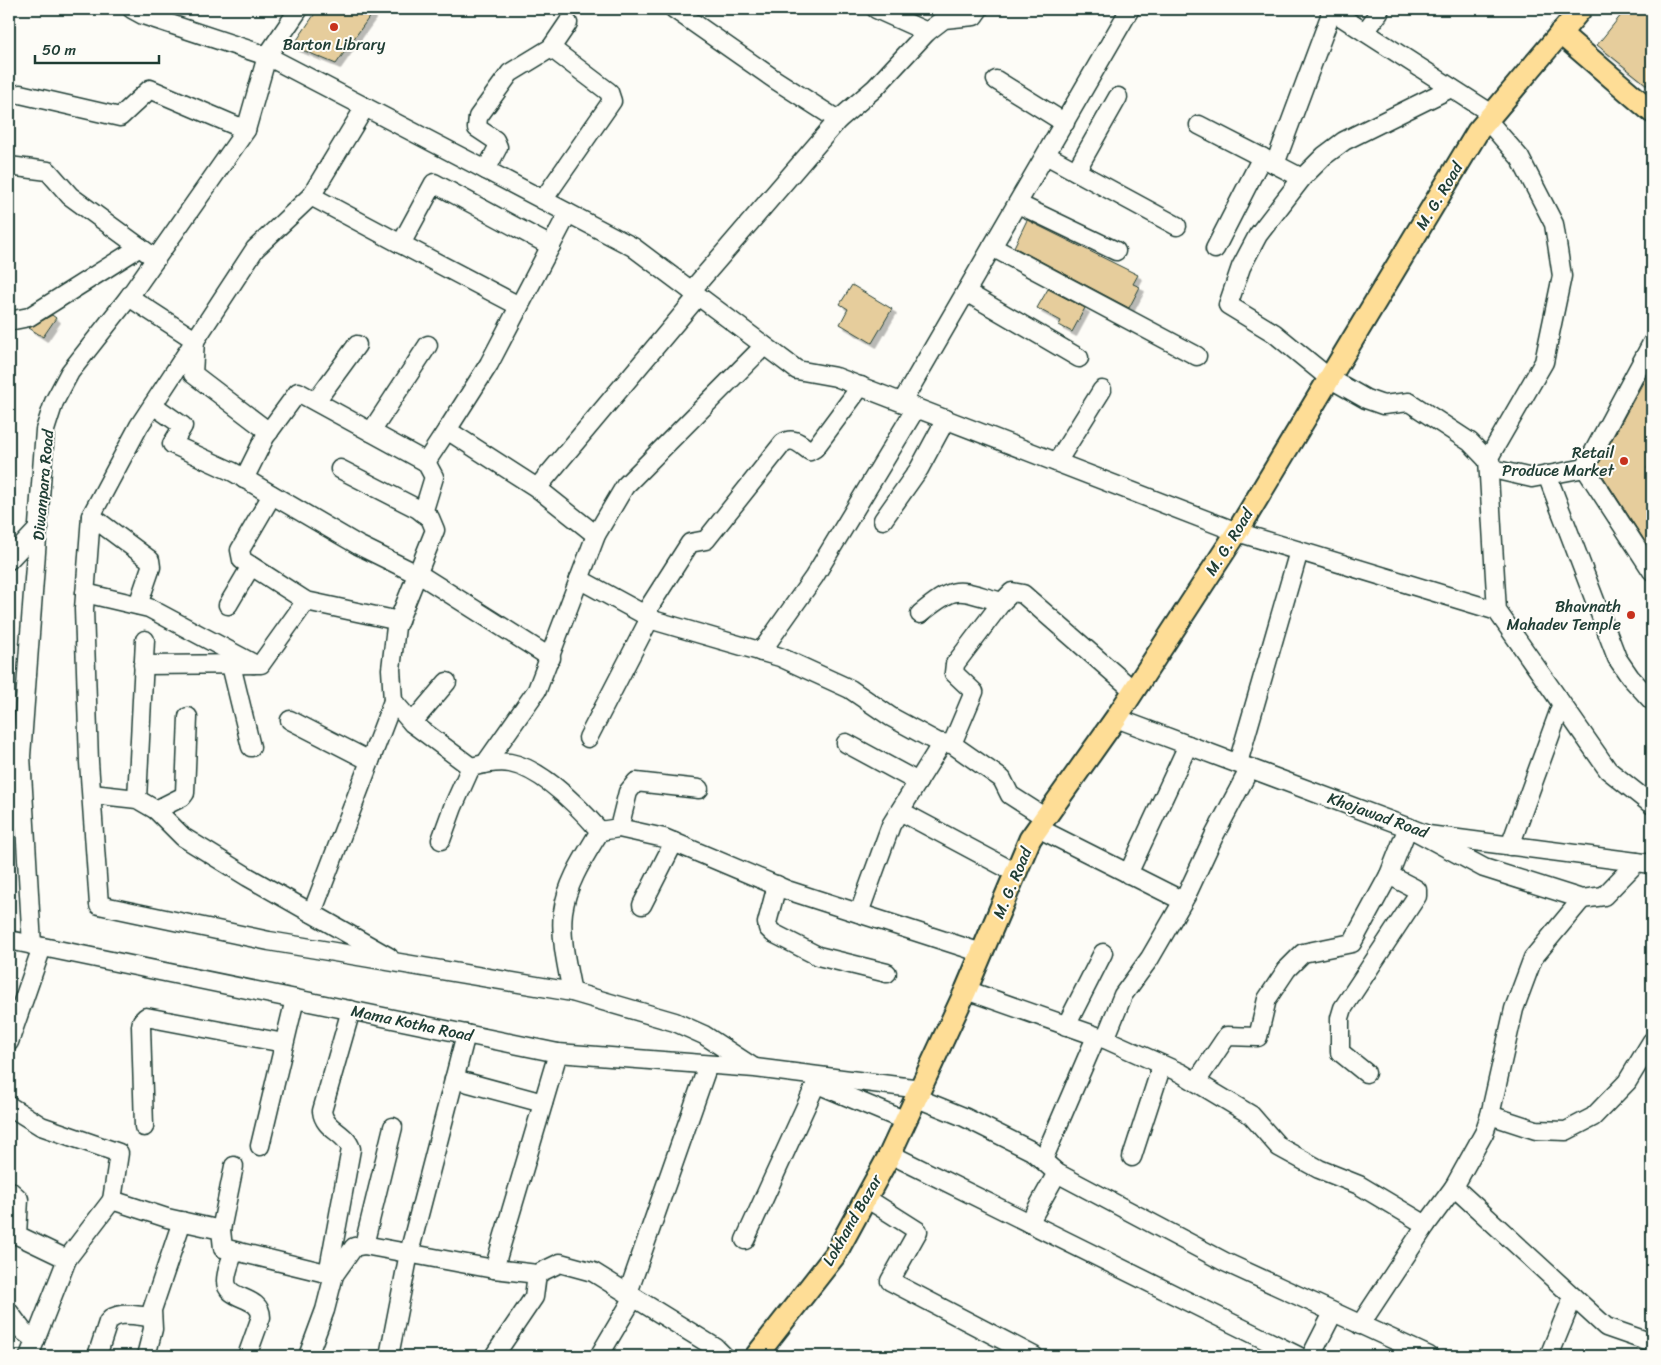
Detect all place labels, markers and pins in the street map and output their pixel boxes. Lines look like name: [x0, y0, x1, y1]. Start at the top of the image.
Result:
marker: Barton Library: [328, 21, 340, 33]
place label: Barton Library: [283, 30, 386, 59]
place label: Retail Produce Market: [1502, 438, 1615, 485]
marker: Retail Produce Market: [1618, 455, 1630, 467]
place label: Bhavnath Mahadev Temple: [1507, 592, 1621, 639]
marker: Bhavnath Mahadev Temple: [1625, 609, 1637, 621]

